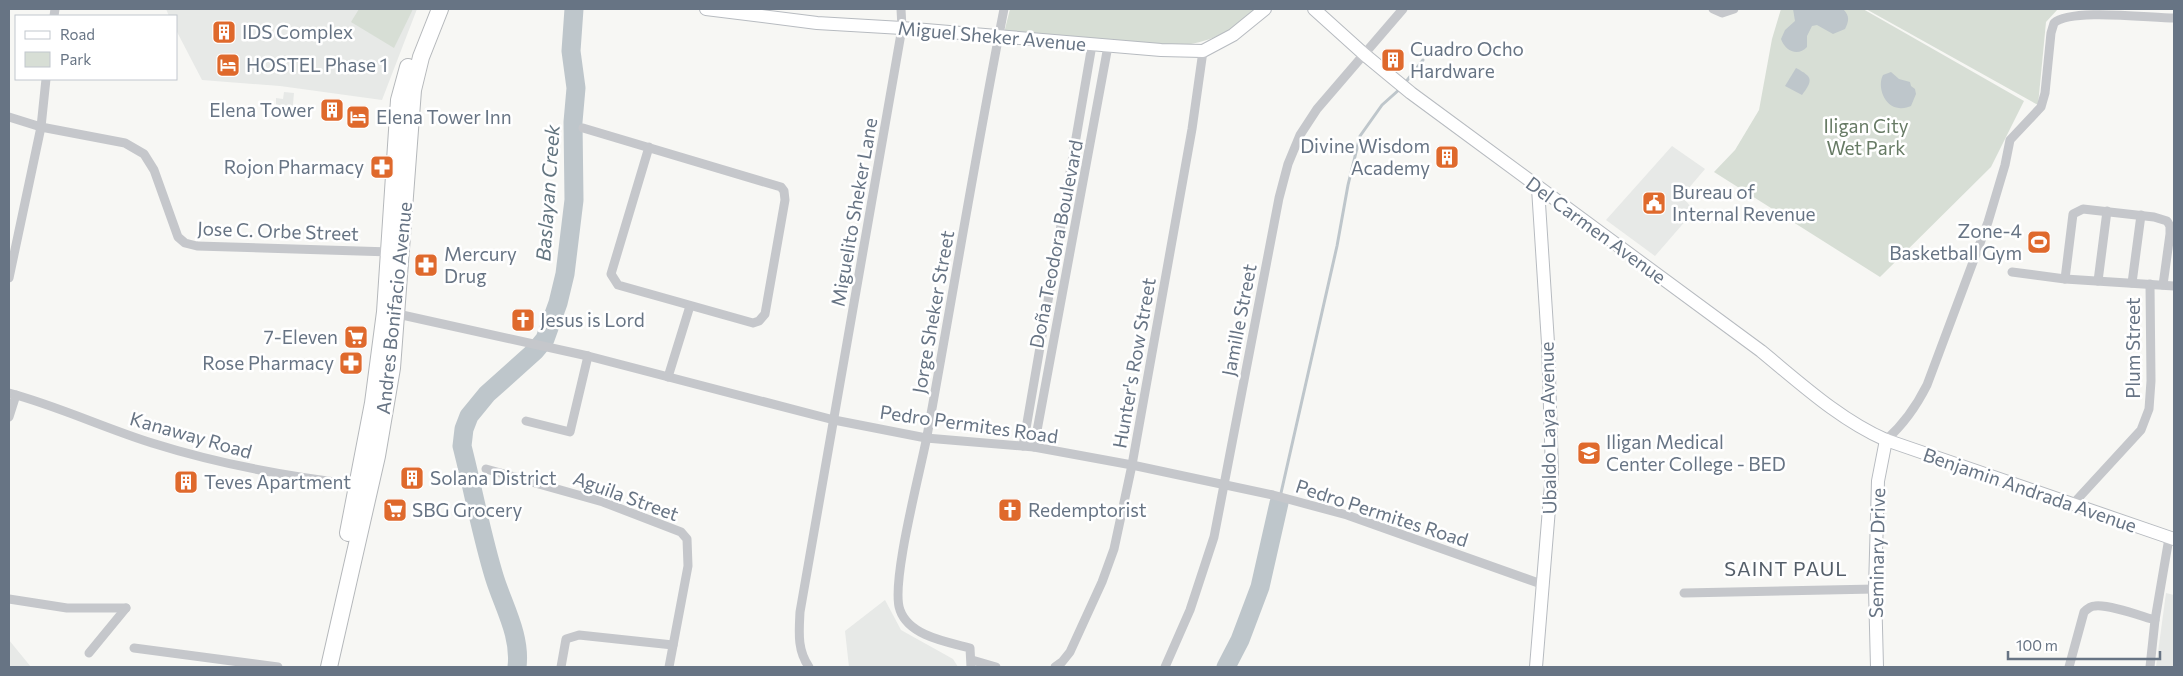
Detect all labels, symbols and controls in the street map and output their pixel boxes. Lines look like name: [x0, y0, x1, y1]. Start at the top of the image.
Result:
legend: [15, 15, 178, 80]
street label: Miguel Sheker Avenue: [897, 16, 1087, 55]
building icon: IDS Complex: [211, 19, 237, 45]
place label: IDS Complex: [242, 20, 353, 43]
text: Road: [60, 25, 95, 43]
place label: Cuadro Ocho Hardware: [1410, 37, 1524, 82]
building icon: Cuadro Ocho Hardware: [1380, 47, 1406, 73]
text: Park: [60, 50, 91, 68]
hotel icon: HOSTEL Phase 1: [215, 52, 241, 78]
place label: HOSTEL Phase 1: [246, 53, 388, 76]
building icon: Elena Tower: [319, 97, 345, 123]
place label: Elena Tower: [209, 98, 314, 121]
hotel icon: Elena Tower Inn: [345, 104, 371, 130]
place label: Elena Tower Inn: [376, 105, 512, 128]
park label: Iligan City Wet Park: [1823, 114, 1909, 159]
street label: Miguelito Sheker Lane: [826, 116, 881, 308]
water label: Baslayan Creek: [530, 123, 564, 262]
place label: Divine Wisdom Academy: [1300, 134, 1430, 179]
street label: Doña Teodora Boulevard: [1024, 138, 1087, 350]
building icon: Divine Wisdom Academy: [1434, 144, 1460, 170]
pharmacy icon: Rojon Pharmacy: [369, 154, 395, 180]
place label: Rojon Pharmacy: [224, 155, 364, 178]
street label: Del Carmen Avenue: [1522, 171, 1671, 288]
place label: Bureau of Internal Revenue: [1672, 180, 1816, 225]
public building icon: Bureau of Internal Revenue: [1641, 190, 1667, 216]
street label: Andres Bonifacio Avenue: [371, 200, 416, 415]
street label: Jose C. Orbe Street: [197, 216, 360, 245]
place label: Zone-4 Basketball Gym: [1889, 219, 2022, 264]
street label: Jorge Sheker Street: [907, 228, 958, 395]
sports icon: Zone-4 Basketball Gym: [2026, 229, 2052, 255]
place label: Mercury Drug: [444, 242, 517, 287]
pharmacy icon: Mercury Drug: [413, 252, 439, 278]
street label: Jamille Street: [1216, 262, 1261, 378]
street label: Hunter's Row Street: [1107, 276, 1160, 450]
street label: Plum Street: [2121, 297, 2144, 399]
church icon: Jesus is Lord: [510, 307, 536, 333]
place label: Jesus is Lord: [540, 308, 645, 331]
supermarket icon: 7-Eleven: [343, 324, 369, 350]
place label: 7-Eleven: [264, 325, 338, 348]
street label: Ubaldo Laya Avenue: [1534, 341, 1561, 515]
pharmacy icon: Rose Pharmacy: [338, 350, 364, 376]
place label: Rose Pharmacy: [202, 351, 334, 374]
street label: Pedro Permites Road: [878, 400, 1060, 447]
street label: Kanaway Road: [127, 406, 255, 463]
place label: Iligan Medical Center College - BED: [1606, 430, 1786, 475]
school or university icon: Iligan Medical Center College - BED: [1576, 440, 1602, 466]
street label: Benjamin Andrada Avenue: [1920, 442, 2140, 537]
building icon: Solana District: [399, 465, 425, 491]
place label: Solana District: [430, 466, 557, 489]
street label: Aguila Street: [570, 466, 682, 525]
building icon: Teves Apartment: [173, 469, 199, 495]
place label: Teves Apartment: [204, 470, 351, 493]
street label: Pedro Permites Road: [1293, 474, 1471, 551]
street label: Seminary Drive: [1864, 488, 1889, 618]
supermarket icon: SBG Grocery: [382, 497, 408, 523]
church icon: Redemptorist: [997, 497, 1023, 523]
place label: SBG Grocery: [412, 498, 523, 521]
place label: Redemptorist: [1028, 498, 1147, 521]
district label: SAINT PAUL: [1724, 556, 1848, 580]
scale bar: [2008, 628, 2160, 660]
text: 100 m: [2016, 636, 2058, 654]

